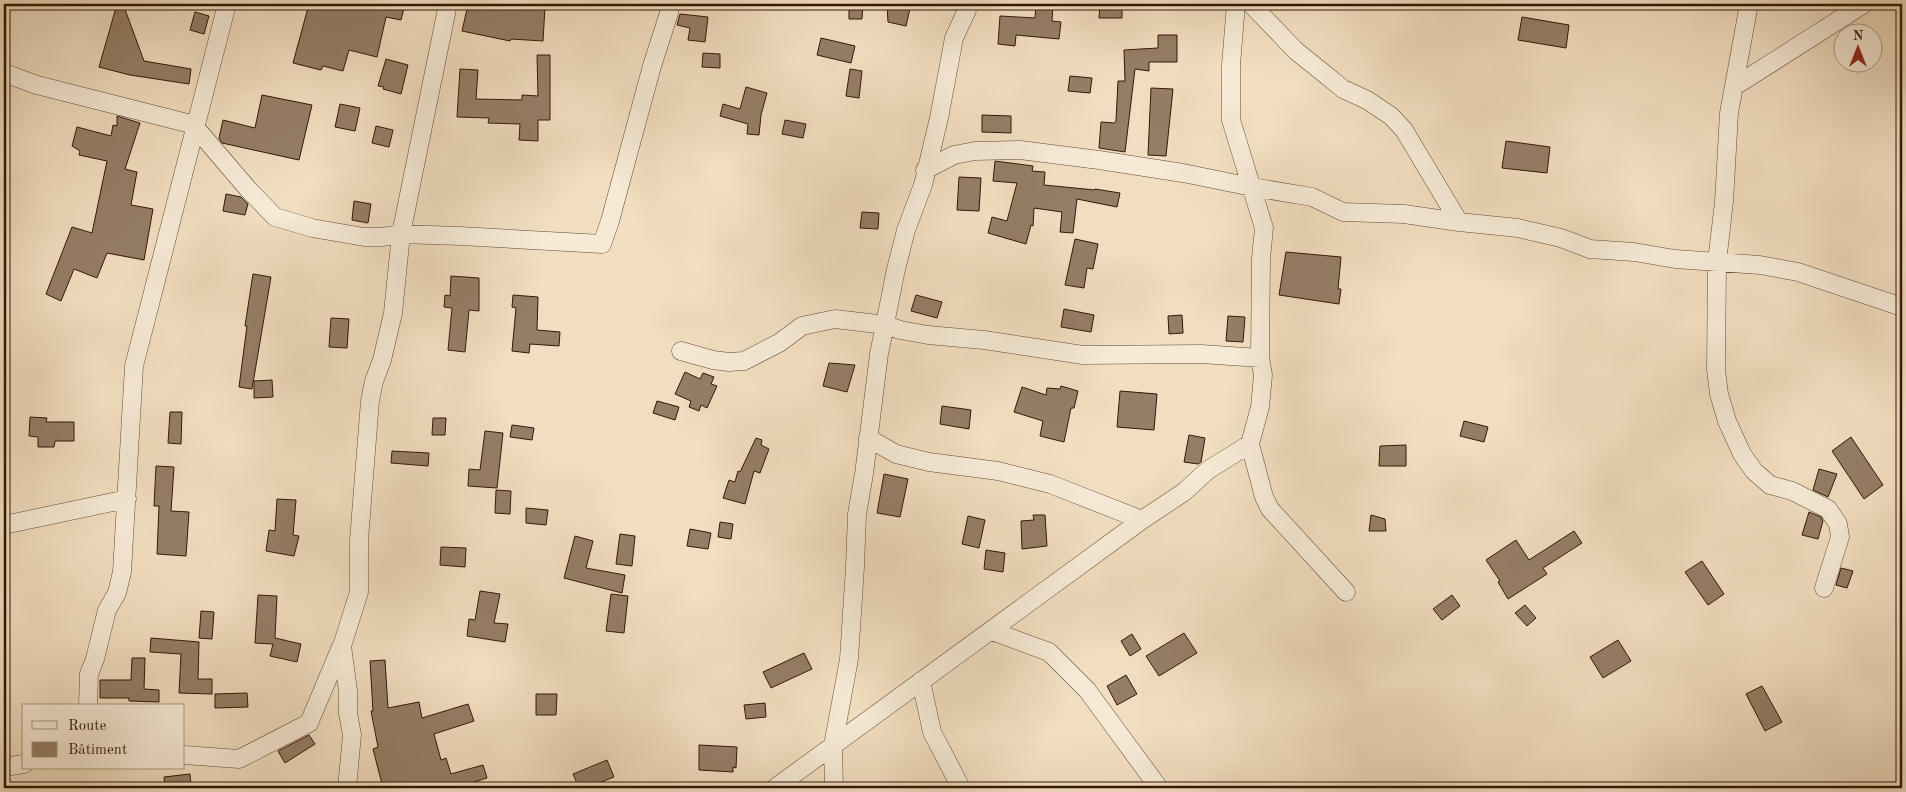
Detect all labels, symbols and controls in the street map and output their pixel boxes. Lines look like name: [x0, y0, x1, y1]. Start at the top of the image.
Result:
north arrow: [1834, 22, 1884, 72]
text: N: [1853, 29, 1864, 43]
legend: [22, 704, 185, 770]
text: Route: [68, 719, 106, 734]
text: Bâtiment: [68, 743, 127, 758]

